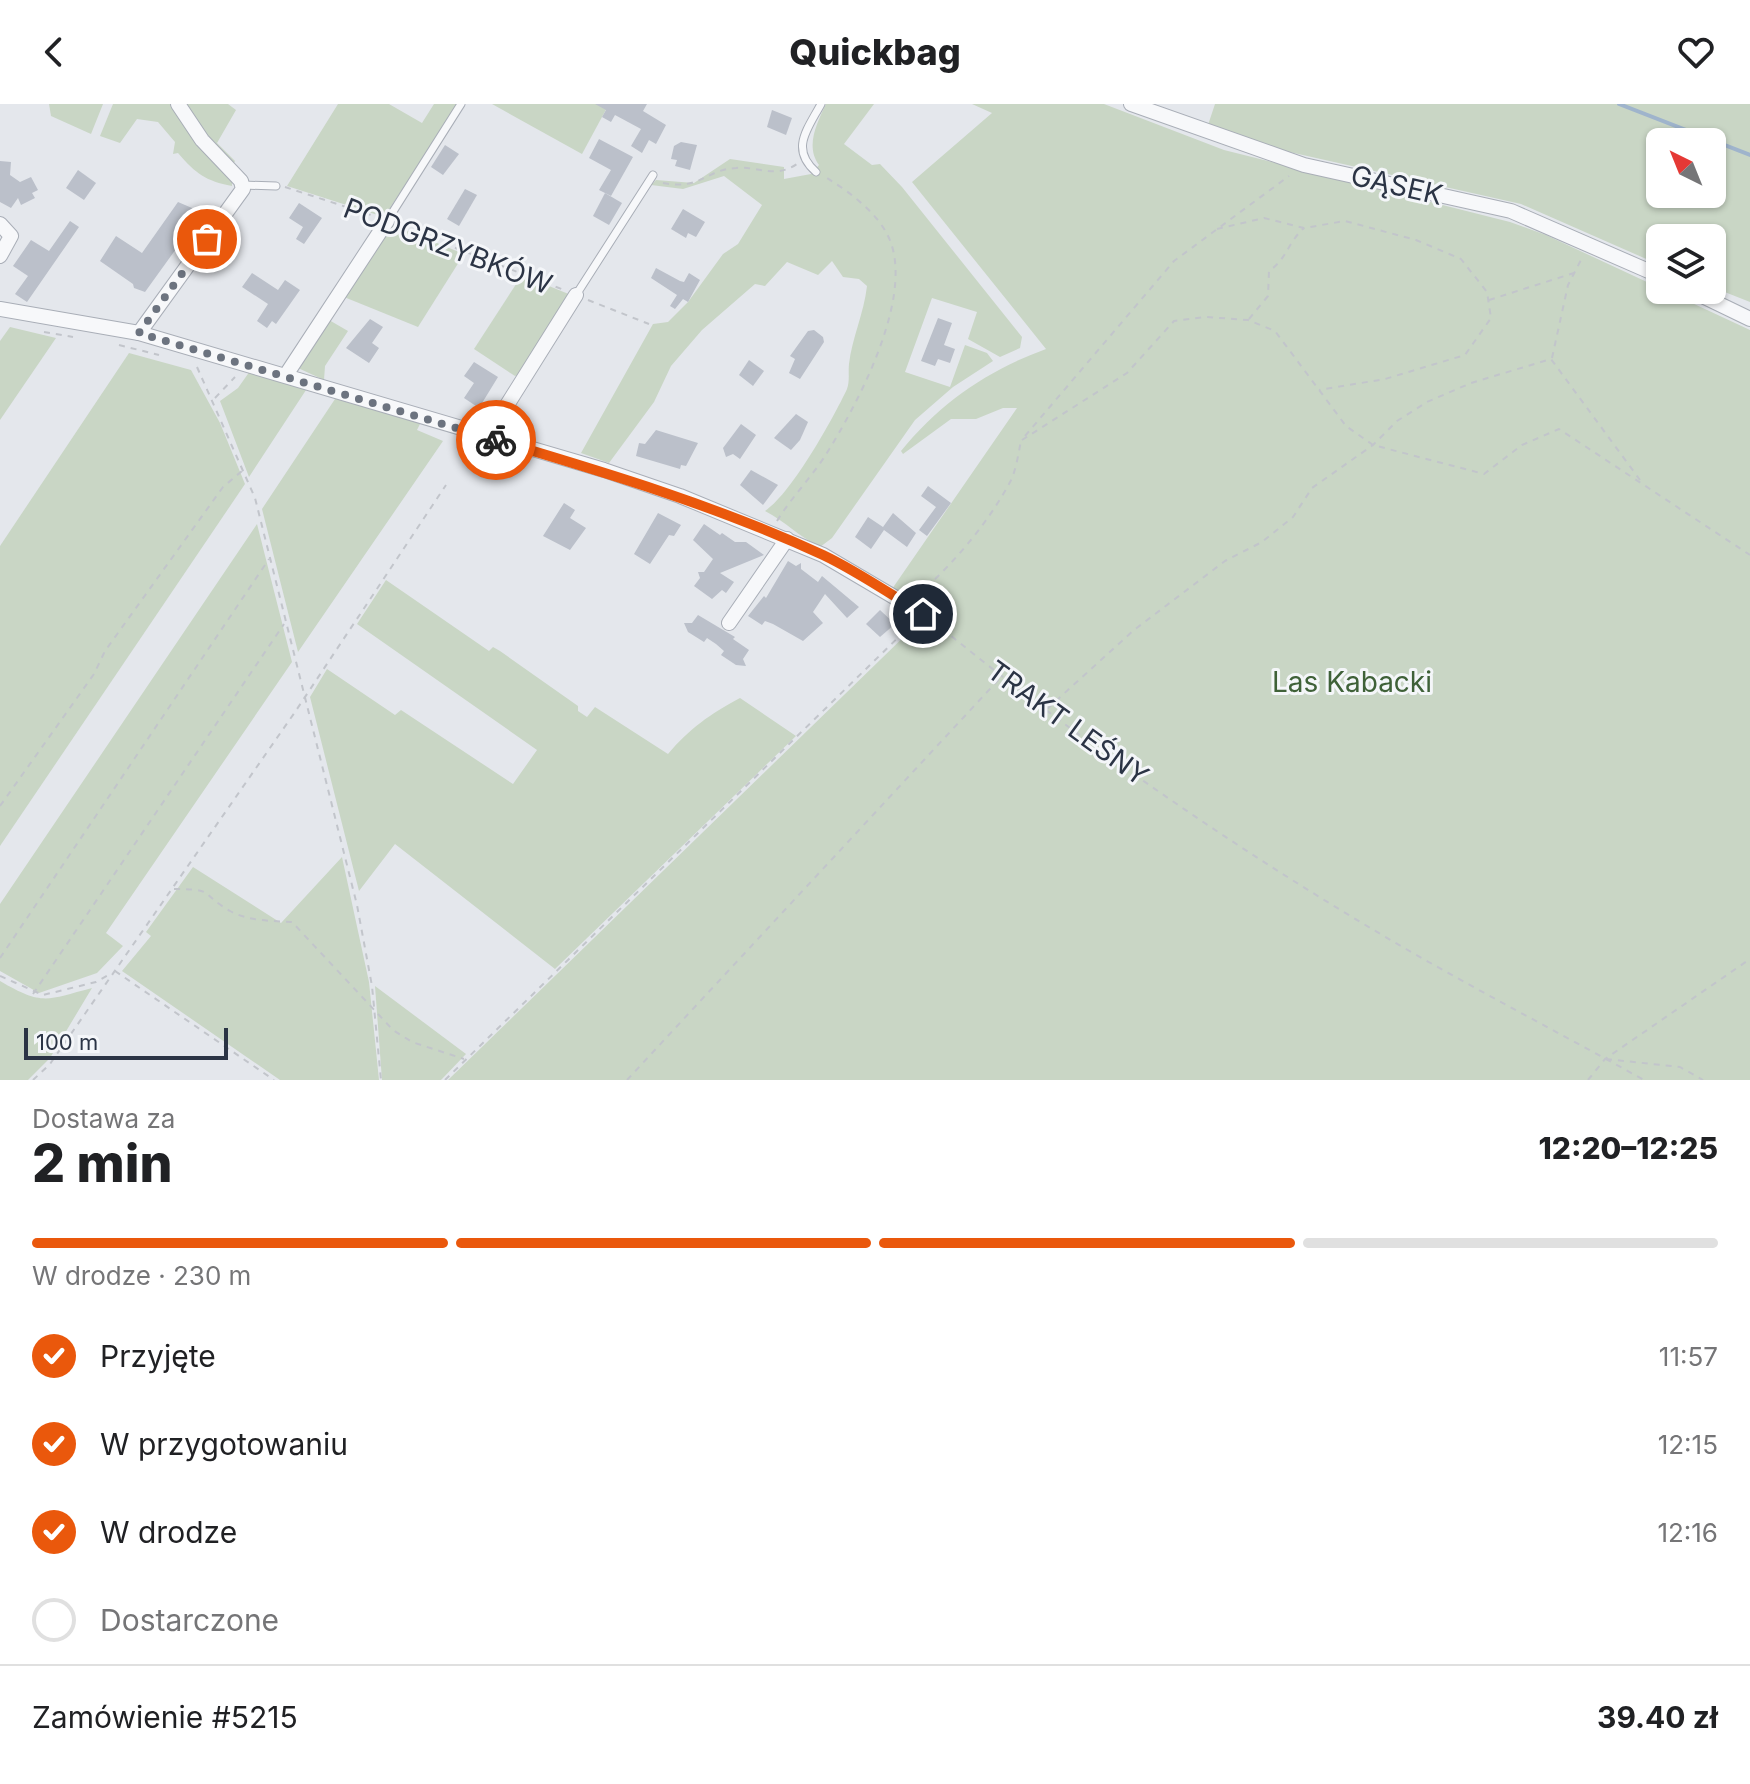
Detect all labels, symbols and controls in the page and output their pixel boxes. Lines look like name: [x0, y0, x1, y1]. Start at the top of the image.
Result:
icon: back: [32, 30, 76, 74]
text: Quickbag: [789, 30, 961, 74]
icon: heart: [1674, 30, 1718, 74]
north arrow: [1646, 128, 1726, 208]
map controls: [1646, 128, 1726, 304]
street label: GĄSEK: [1348, 158, 1446, 212]
street label: PODGRZYBKÓW: [339, 191, 557, 301]
pin: [173, 205, 241, 273]
icon: bag: [185, 217, 229, 261]
button: layers: [1646, 224, 1726, 304]
courier: [456, 400, 536, 480]
icon: bike: [474, 418, 518, 462]
pin: [889, 580, 957, 648]
icon: home: [901, 592, 945, 636]
street label: TRAKT LEŚNY: [981, 653, 1155, 793]
park label: Las Kabacki: [1272, 665, 1432, 699]
scale bar: [24, 1024, 228, 1060]
text: 100 m: [36, 1029, 98, 1055]
text: Dostawa za: [32, 1103, 175, 1134]
text: 12:20–12:25: [1539, 1130, 1718, 1166]
text: 2 min: [32, 1132, 173, 1195]
text: W drodze · 230 m: [32, 1260, 251, 1291]
icon: check: [32, 1334, 76, 1378]
text: Przyjęte: [100, 1338, 216, 1374]
text: 11:57: [1659, 1341, 1718, 1372]
icon: check: [32, 1422, 76, 1466]
text: W przygotowaniu: [100, 1426, 348, 1462]
text: 12:15: [1658, 1429, 1718, 1460]
icon: check: [32, 1510, 76, 1554]
text: W drodze: [100, 1514, 237, 1550]
text: 12:16: [1657, 1517, 1718, 1548]
text: Dostarczone: [100, 1602, 279, 1638]
text: Zamówienie #5215: [32, 1699, 298, 1735]
text: 39.40 zł: [1597, 1699, 1718, 1735]

